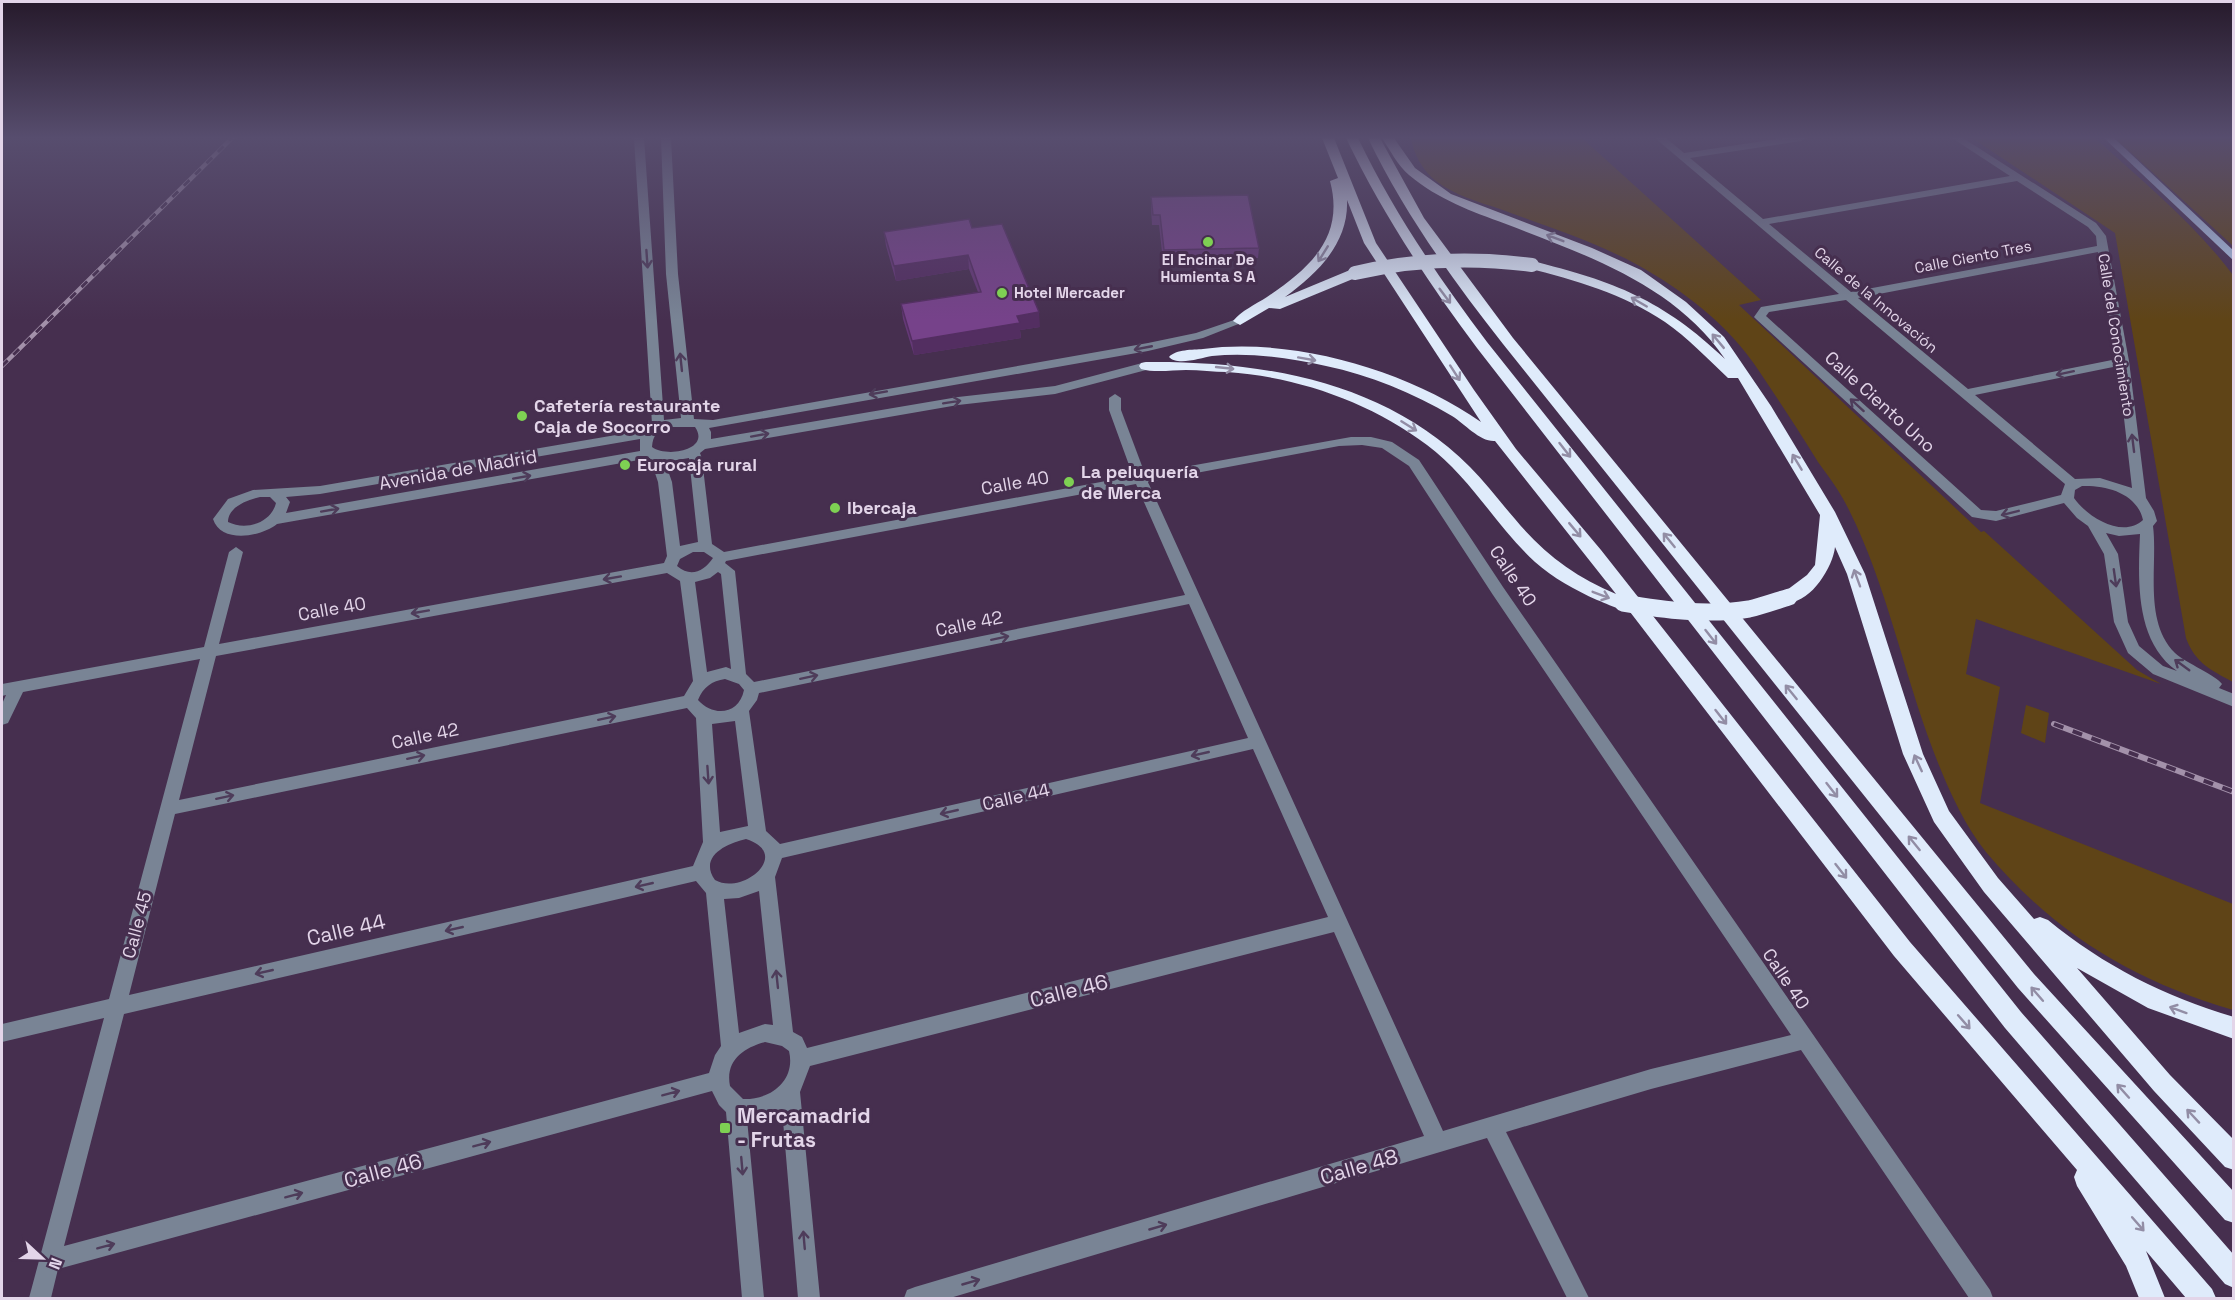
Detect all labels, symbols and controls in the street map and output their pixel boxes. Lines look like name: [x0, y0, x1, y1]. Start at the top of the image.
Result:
one-way arrow: [1547, 232, 1565, 243]
marker: El Encinar De Humienta S A: [1201, 235, 1215, 249]
street label: Calle Ciento Tres: [1913, 236, 2033, 277]
street label: Calle de la Innovación: [1811, 242, 1942, 357]
one-way arrow: [1317, 245, 1329, 262]
one-way arrow: [642, 249, 653, 269]
place label: El Encinar De Humienta S A: [1160, 250, 1256, 286]
street label: Calle del Conocimiento: [2094, 252, 2139, 418]
place label: Hotel Mercader: [1014, 283, 1125, 302]
marker: Hotel Mercader: [995, 286, 1009, 300]
one-way arrow: [1439, 288, 1452, 304]
one-way arrow: [1631, 296, 1648, 308]
one-way arrow: [1711, 334, 1725, 349]
one-way arrow: [1134, 343, 1154, 354]
street label: Calle Ciento Uno: [1820, 346, 1941, 457]
one-way arrow: [675, 353, 686, 373]
one-way arrow: [1296, 353, 1316, 364]
one-way arrow: [1215, 362, 1234, 373]
one-way arrow: [1449, 364, 1461, 380]
one-way arrow: [2056, 368, 2076, 379]
one-way arrow: [868, 388, 888, 399]
place label: Cafetería restaurante Caja de Socorro: [534, 394, 720, 438]
one-way arrow: [942, 397, 961, 408]
one-way arrow: [1850, 398, 1865, 412]
marker: Cafetería restaurante Caja de Socorro: [515, 409, 529, 423]
one-way arrow: [1400, 420, 1417, 432]
one-way arrow: [749, 430, 769, 441]
one-way arrow: [2127, 433, 2138, 453]
one-way arrow: [1558, 442, 1571, 458]
street label: Avenida de Madrid: [377, 444, 539, 495]
place label: Eurocaja rural: [637, 453, 757, 476]
one-way arrow: [1791, 454, 1803, 471]
marker: Eurocaja rural: [618, 458, 632, 472]
place label: La peluquería de Merca: [1081, 460, 1199, 504]
street label: Calle 40: [979, 465, 1051, 500]
one-way arrow: [512, 471, 532, 482]
marker: La peluquería de Merca: [1062, 475, 1076, 489]
place label: Ibercaja: [847, 496, 917, 519]
marker: Ibercaja: [828, 501, 842, 515]
one-way arrow: [320, 505, 340, 516]
one-way arrow: [2001, 508, 2020, 519]
one-way arrow: [1569, 522, 1582, 538]
one-way arrow: [1662, 532, 1675, 548]
street label: Calle 40: [1485, 541, 1542, 611]
one-way arrow: [2109, 568, 2120, 587]
one-way arrow: [1850, 569, 1861, 588]
one-way arrow: [603, 572, 623, 583]
one-way arrow: [1591, 590, 1609, 601]
street label: Calle 40: [296, 591, 368, 626]
street label: Calle 42: [933, 605, 1005, 642]
one-way arrow: [411, 607, 431, 618]
one-way arrow: [1705, 628, 1718, 644]
one-way arrow: [991, 631, 1010, 643]
one-way arrow: [2174, 658, 2190, 671]
one-way arrow: [799, 671, 819, 682]
one-way arrow: [1785, 684, 1798, 700]
one-way arrow: [1715, 709, 1728, 725]
one-way arrow: [596, 712, 616, 723]
street label: Calle 42: [389, 717, 461, 754]
one-way arrow: [1191, 749, 1210, 761]
one-way arrow: [406, 751, 425, 763]
one-way arrow: [1911, 755, 1923, 773]
one-way arrow: [702, 765, 713, 785]
street label: Calle 44: [980, 778, 1052, 815]
one-way arrow: [1825, 782, 1838, 798]
one-way arrow: [215, 791, 234, 802]
one-way arrow: [940, 807, 959, 819]
one-way arrow: [1907, 836, 1921, 851]
one-way arrow: [1834, 863, 1847, 879]
one-way arrow: [635, 880, 654, 891]
street label: Calle 45: [117, 889, 156, 961]
street label: Calle 44: [304, 907, 388, 952]
one-way arrow: [445, 923, 464, 935]
street label: Calle 40: [1758, 944, 1815, 1014]
one-way arrow: [255, 967, 274, 979]
street label: Calle 46: [1027, 968, 1111, 1013]
one-way arrow: [772, 970, 783, 990]
one-way arrow: [2030, 987, 2044, 1002]
one-way arrow: [2169, 1003, 2188, 1014]
one-way arrow: [1958, 1014, 1971, 1030]
one-way arrow: [2116, 1083, 2130, 1098]
one-way arrow: [661, 1086, 680, 1098]
place label: Mercamadrid - Frutas: [737, 1102, 871, 1153]
one-way arrow: [2186, 1109, 2200, 1124]
marker: Mercamadrid - Frutas: [718, 1121, 732, 1135]
one-way arrow: [473, 1137, 492, 1149]
street label: Calle 48: [1317, 1143, 1401, 1191]
street label: Calle 46: [341, 1147, 425, 1194]
one-way arrow: [737, 1155, 748, 1175]
one-way arrow: [284, 1189, 303, 1200]
one-way arrow: [2132, 1216, 2145, 1232]
one-way arrow: [1148, 1221, 1167, 1232]
north arrow: [12, 1228, 72, 1288]
one-way arrow: [798, 1231, 809, 1251]
one-way arrow: [96, 1240, 115, 1251]
text: N: [44, 1255, 67, 1272]
one-way arrow: [961, 1276, 980, 1287]

